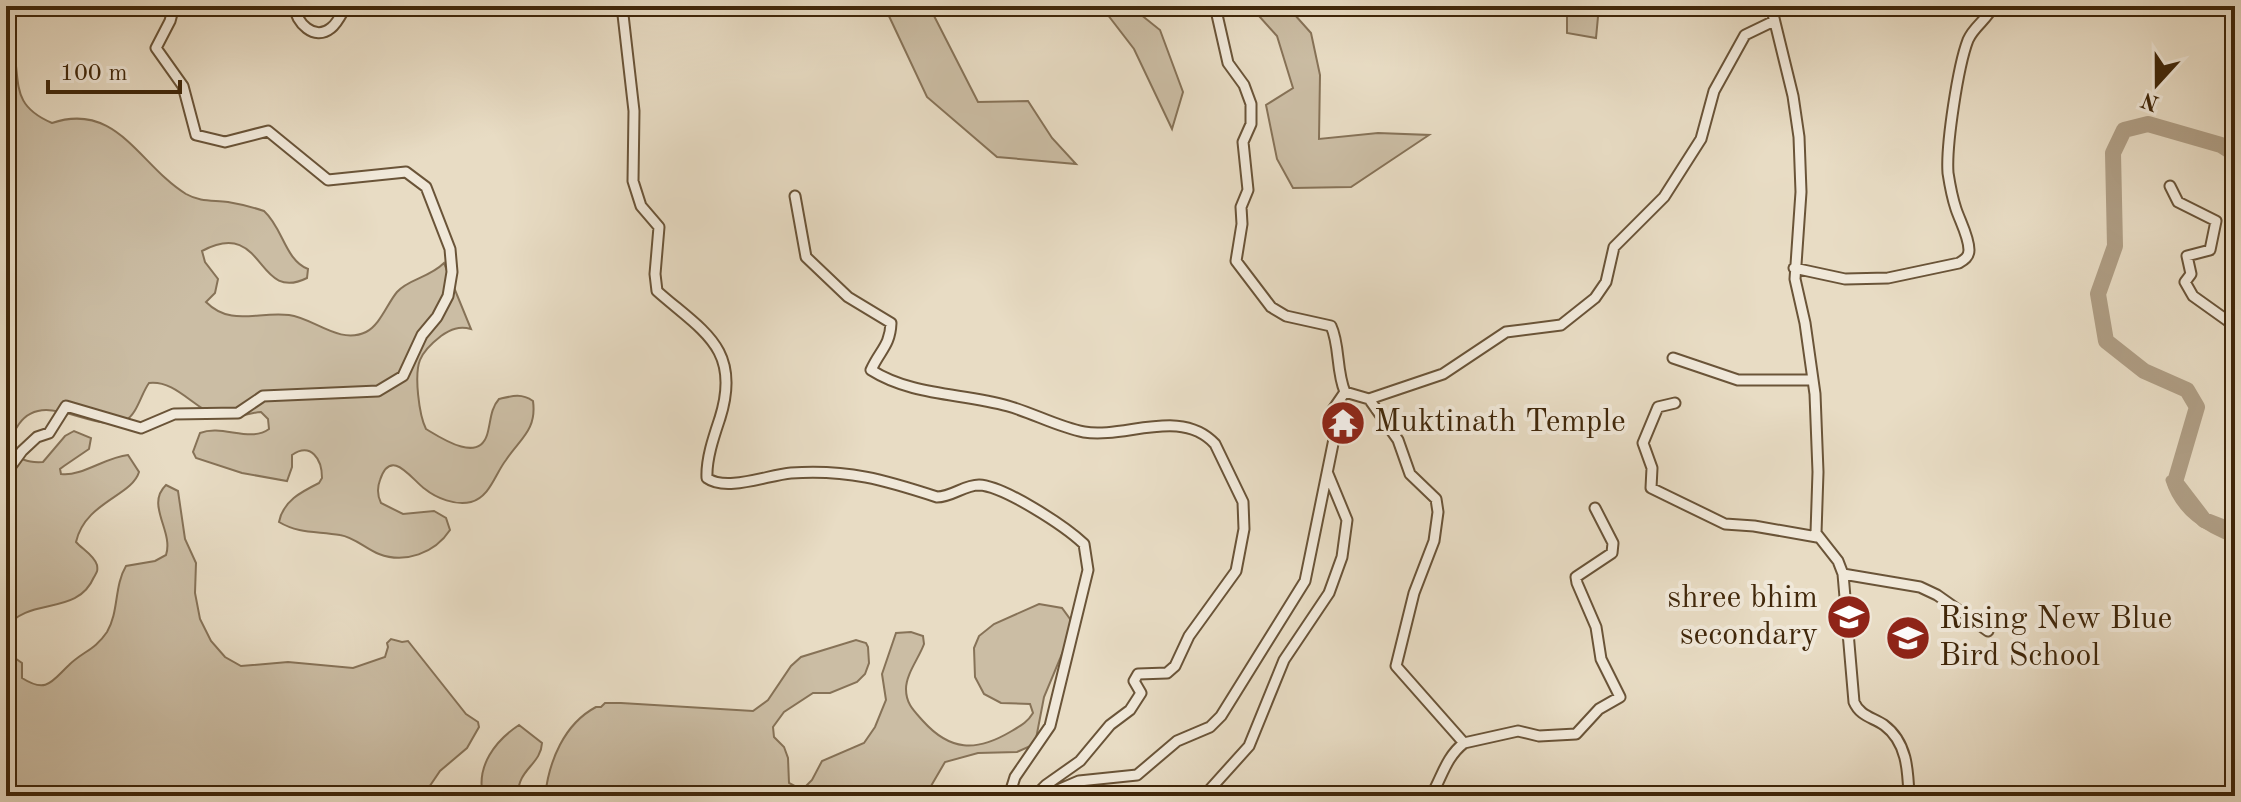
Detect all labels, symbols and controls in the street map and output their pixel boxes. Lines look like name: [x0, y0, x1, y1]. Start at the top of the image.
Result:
scale bar: [48, 44, 180, 94]
north arrow: [2117, 44, 2197, 124]
text: 100 m: [60, 62, 128, 86]
text: N: [2139, 87, 2162, 114]
temple icon: Muktinath Temple: [1319, 399, 1367, 447]
place label: Muktinath Temple: [1374, 407, 1626, 439]
place label: shree bhim secondary: [1667, 583, 1818, 652]
school or university icon: shree bhim secondary: [1825, 593, 1873, 641]
place label: Rising New Blue Bird School: [1939, 604, 2172, 673]
school or university icon: Rising New Blue Bird School: [1884, 614, 1932, 662]

